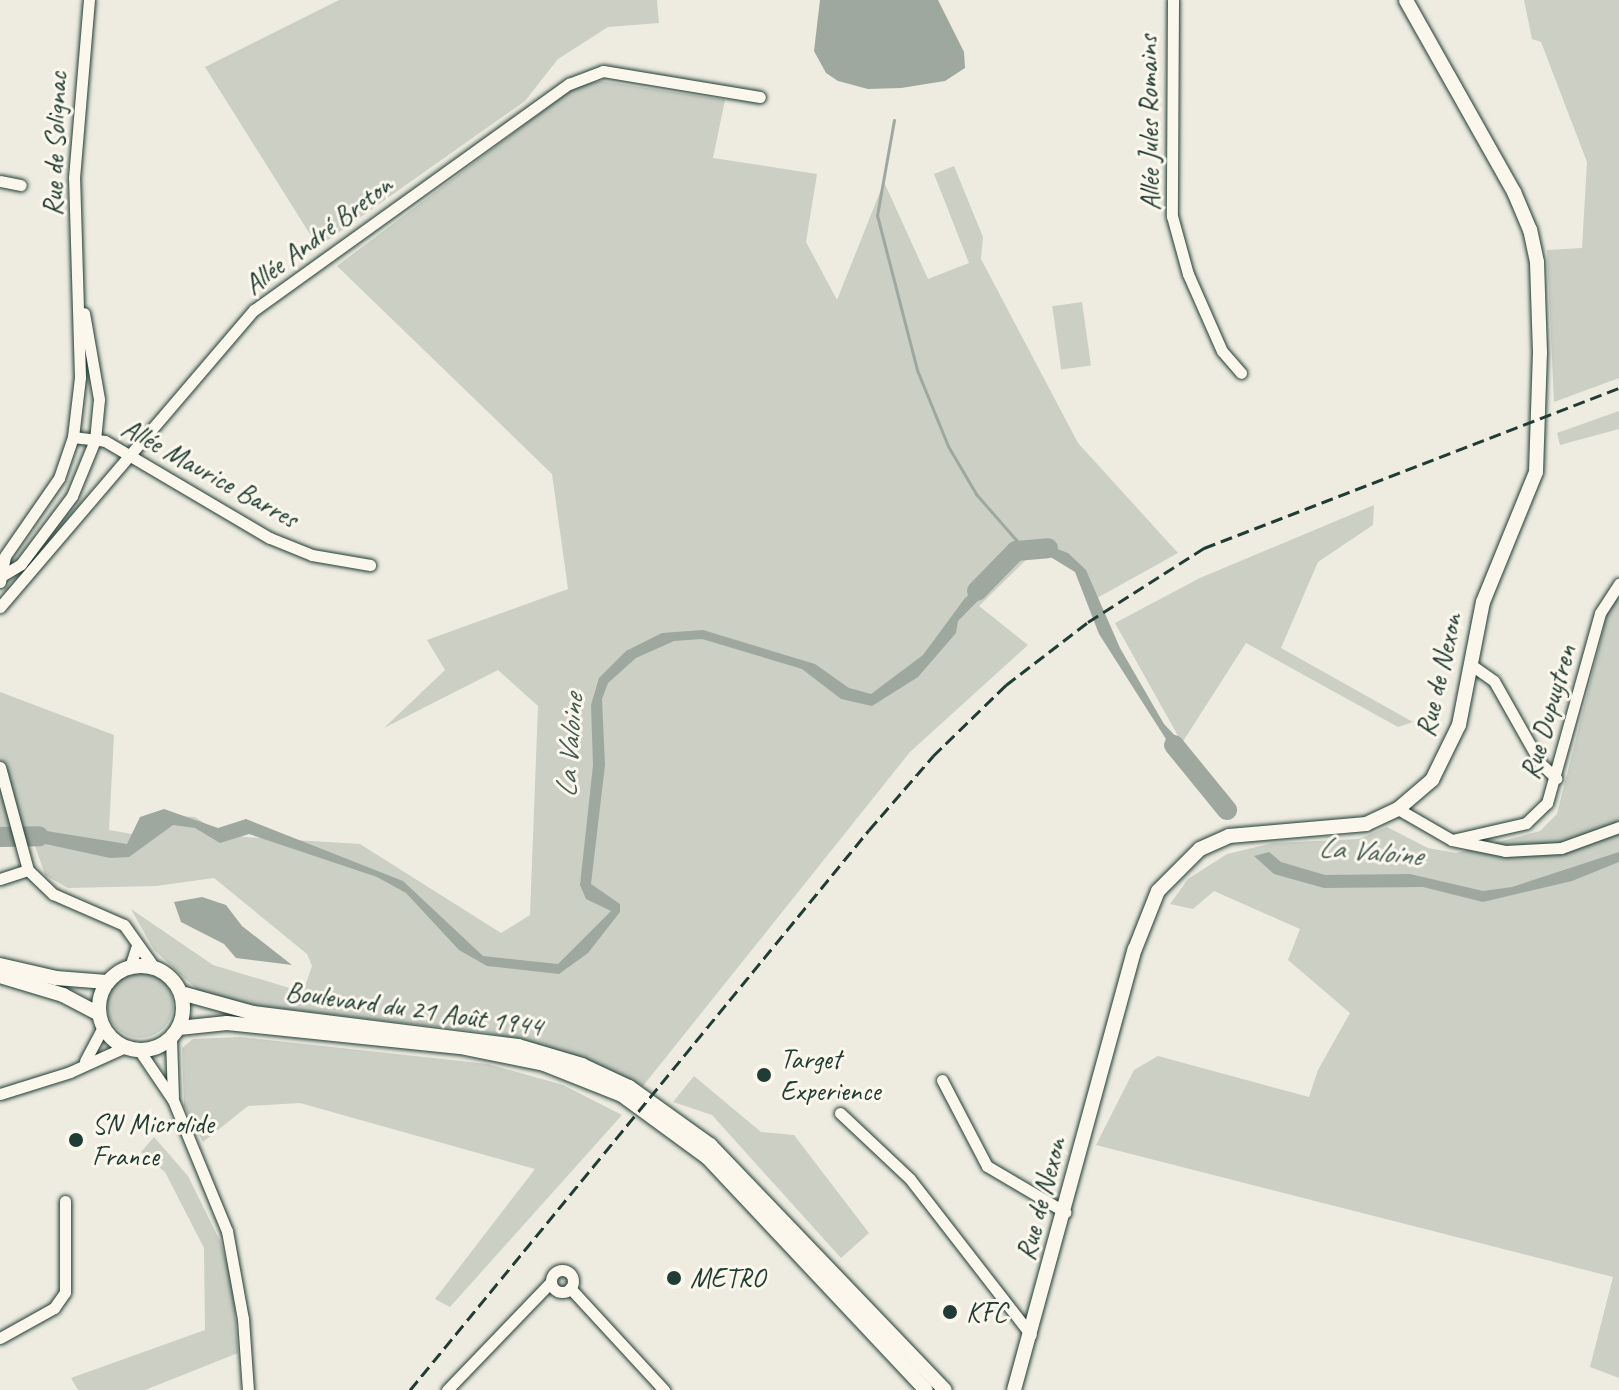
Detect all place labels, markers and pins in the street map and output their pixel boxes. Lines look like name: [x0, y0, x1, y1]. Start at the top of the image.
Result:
place label: Target Experience: [780, 1042, 880, 1108]
marker: Target Experience: [755, 1066, 773, 1084]
place label: SN Microlide France: [92, 1107, 214, 1173]
marker: SN Microlide France: [67, 1131, 85, 1149]
place label: METRO: [690, 1261, 765, 1295]
marker: METRO: [665, 1269, 683, 1287]
place label: KFC: [966, 1295, 1007, 1329]
marker: KFC: [941, 1303, 959, 1321]

